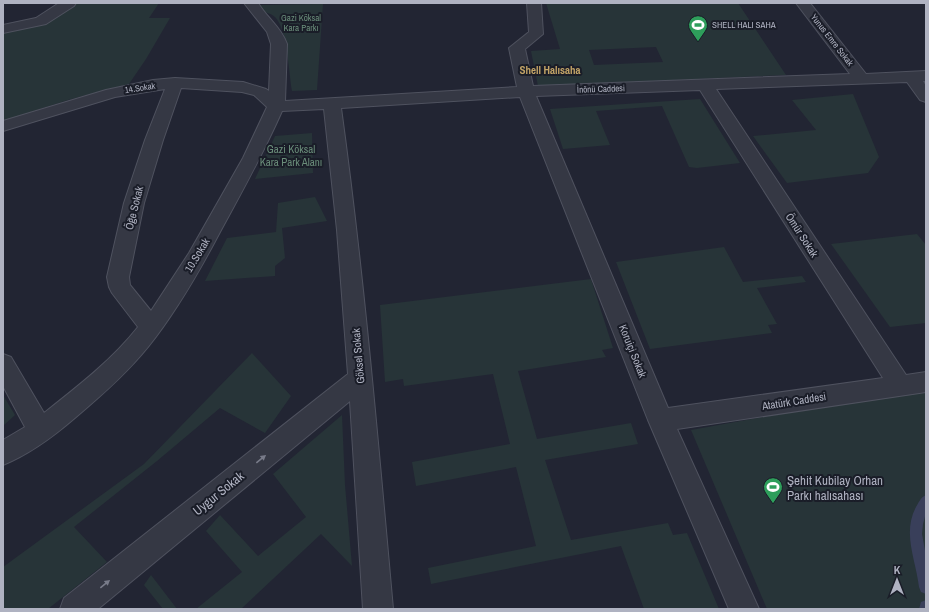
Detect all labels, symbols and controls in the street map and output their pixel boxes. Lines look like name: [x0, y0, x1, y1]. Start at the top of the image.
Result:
park label: Gazi Köksal Kara Parkı: [281, 12, 321, 34]
street label: Yunus Emre Sokak: [808, 12, 856, 69]
sports icon: SHELL HALI SAHA: [687, 14, 709, 42]
place label: SHELL HALI SAHA: [712, 19, 776, 31]
district label: Shell Halısaha: [519, 63, 581, 77]
street label: 14.Sokak: [124, 80, 156, 96]
street label: İnönü Caddesi: [577, 82, 625, 96]
park label: Gazi Köksal Kara Park Alanı: [260, 142, 322, 169]
street label: Öğe Sokak: [122, 184, 146, 231]
street label: Ömür Sokak: [782, 210, 822, 260]
street label: 10.Sokak: [181, 235, 213, 275]
street label: Koruiçi Sokak: [616, 322, 650, 380]
street label: Göksel Sokak: [349, 327, 367, 384]
street label: Atatürk Caddesi: [760, 389, 827, 413]
one-way arrow: [255, 454, 266, 463]
street label: Uygur Sokak: [189, 467, 248, 519]
place label: Şehit Kubilay Orhan Parkı halısahası: [787, 472, 883, 504]
sports icon: Şehit Kubilay Orhan Parkı halısahası: [762, 476, 784, 504]
north arrow: [877, 560, 917, 600]
text: K: [894, 563, 901, 577]
one-way arrow: [100, 580, 111, 589]

